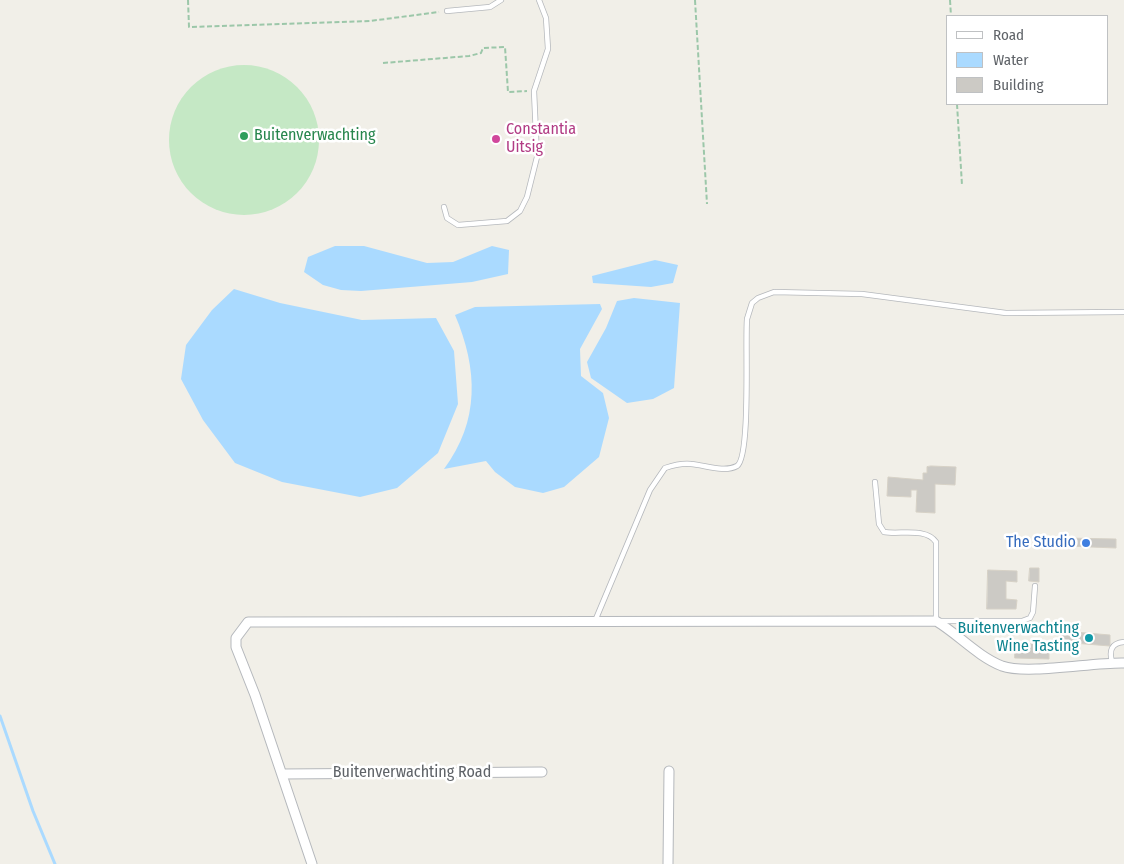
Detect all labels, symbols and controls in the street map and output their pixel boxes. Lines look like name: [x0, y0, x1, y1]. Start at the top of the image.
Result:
legend: [946, 15, 1109, 105]
text: Road: [993, 26, 1024, 44]
text: Water: [993, 51, 1028, 69]
text: Building: [993, 76, 1044, 94]
place label: Constantia Uitsig: [506, 120, 576, 158]
place label: Buitenverwachting: [254, 126, 376, 146]
marker: Buitenverwachting: [238, 130, 250, 142]
marker: Constantia Uitsig: [490, 133, 502, 145]
place label: The Studio: [1006, 533, 1076, 553]
marker: The Studio: [1080, 537, 1092, 549]
place label: Buitenverwachting Wine Tasting: [957, 619, 1079, 657]
marker: Buitenverwachting Wine Tasting: [1083, 632, 1095, 644]
street label: Buitenverwachting Road: [333, 763, 491, 783]

